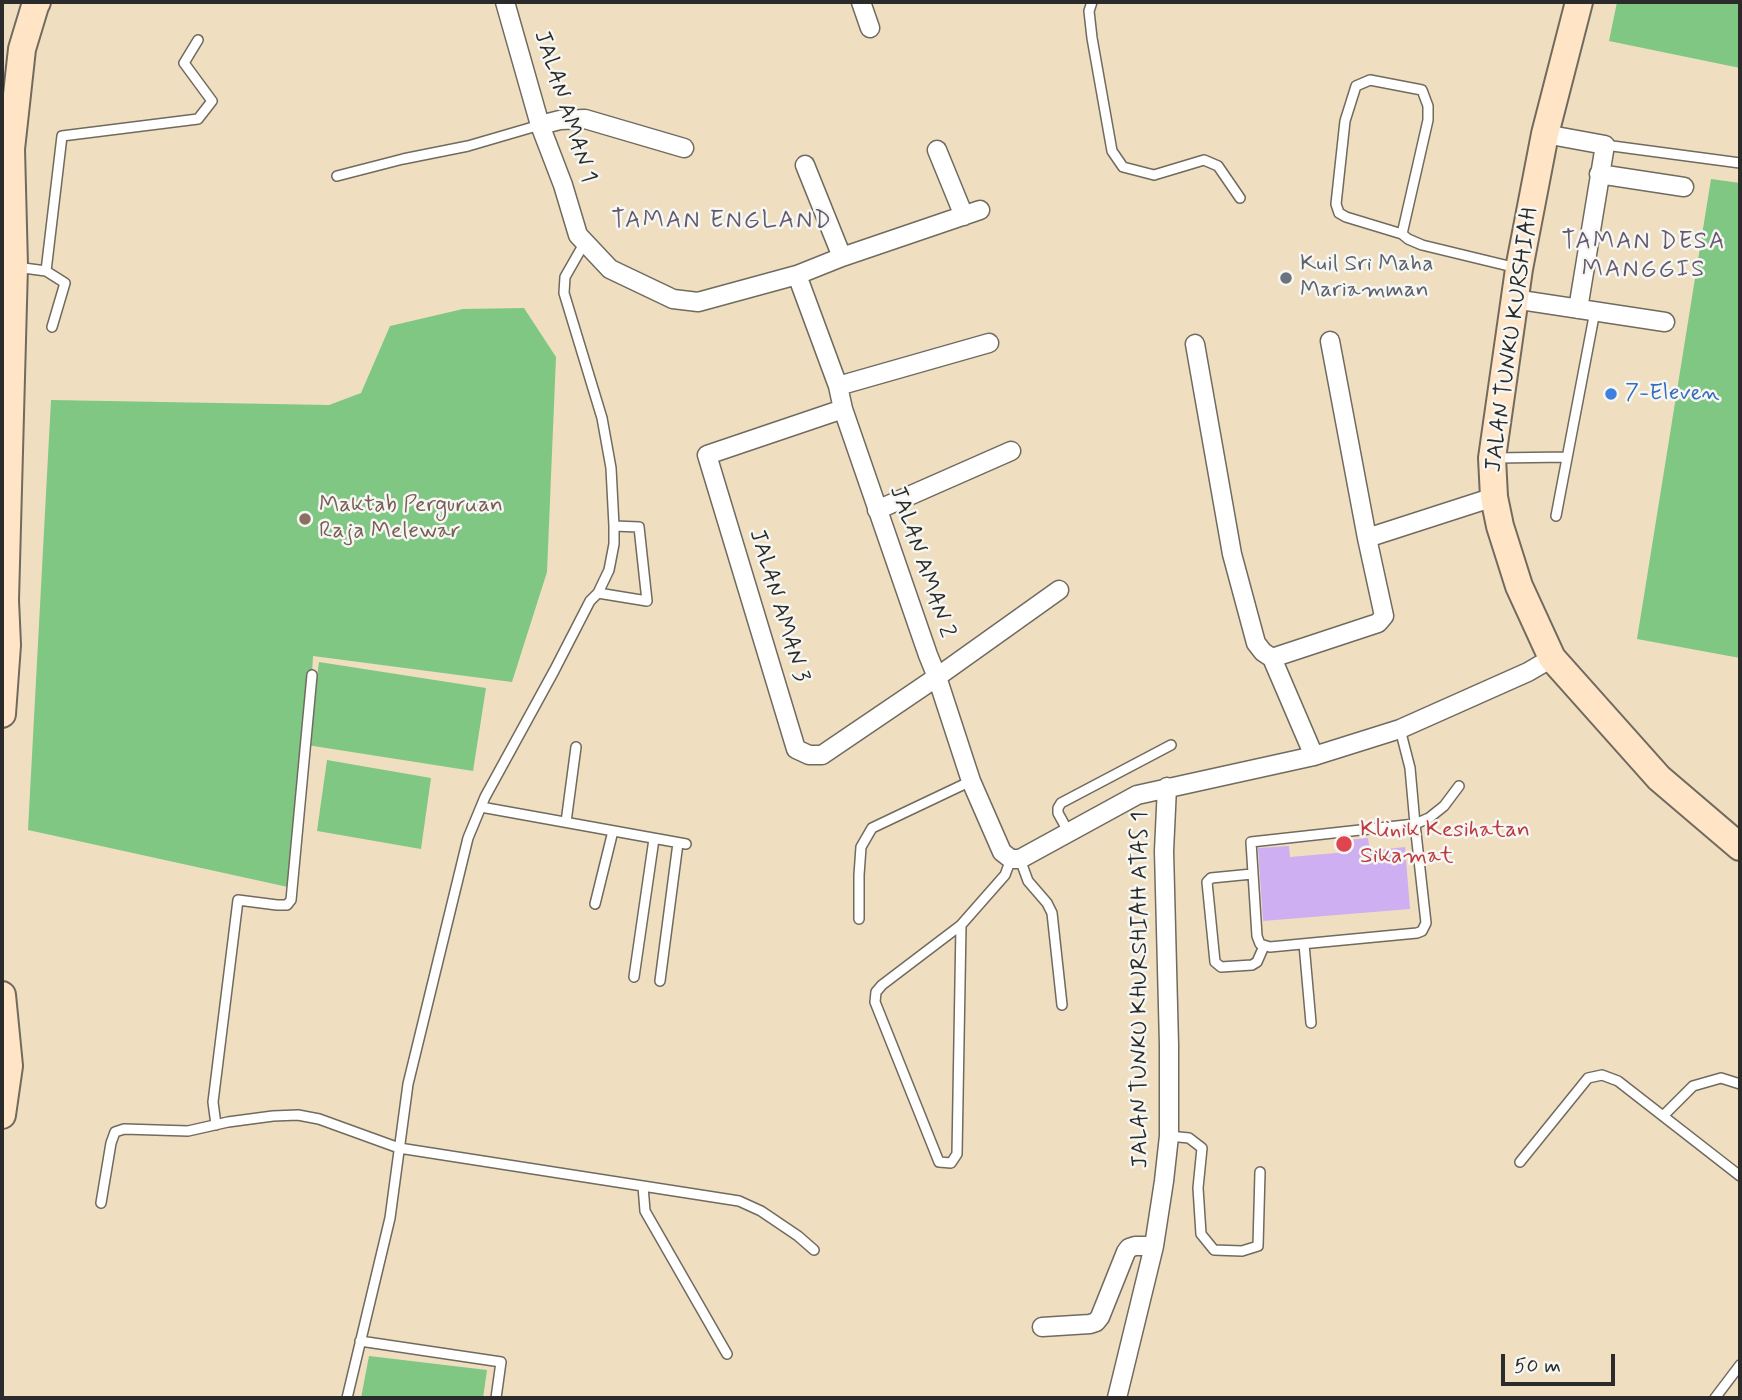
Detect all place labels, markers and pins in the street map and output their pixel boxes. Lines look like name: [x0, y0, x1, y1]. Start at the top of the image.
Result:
place label: Kuil Sri Maha Mariamman: [1300, 251, 1433, 305]
marker: Kuil Sri Maha Mariamman: [1278, 270, 1294, 286]
place label: 7-Eleven: [1625, 380, 1720, 408]
marker: 7-Eleven: [1603, 386, 1619, 402]
place label: Maktab Perguruan Raja Melewar: [319, 492, 503, 546]
marker: Maktab Perguruan Raja Melewar: [297, 511, 313, 527]
place label: Klinik Kesihatan Sikamat: [1360, 817, 1530, 871]
marker: Klinik Kesihatan Sikamat: [1334, 834, 1354, 854]

